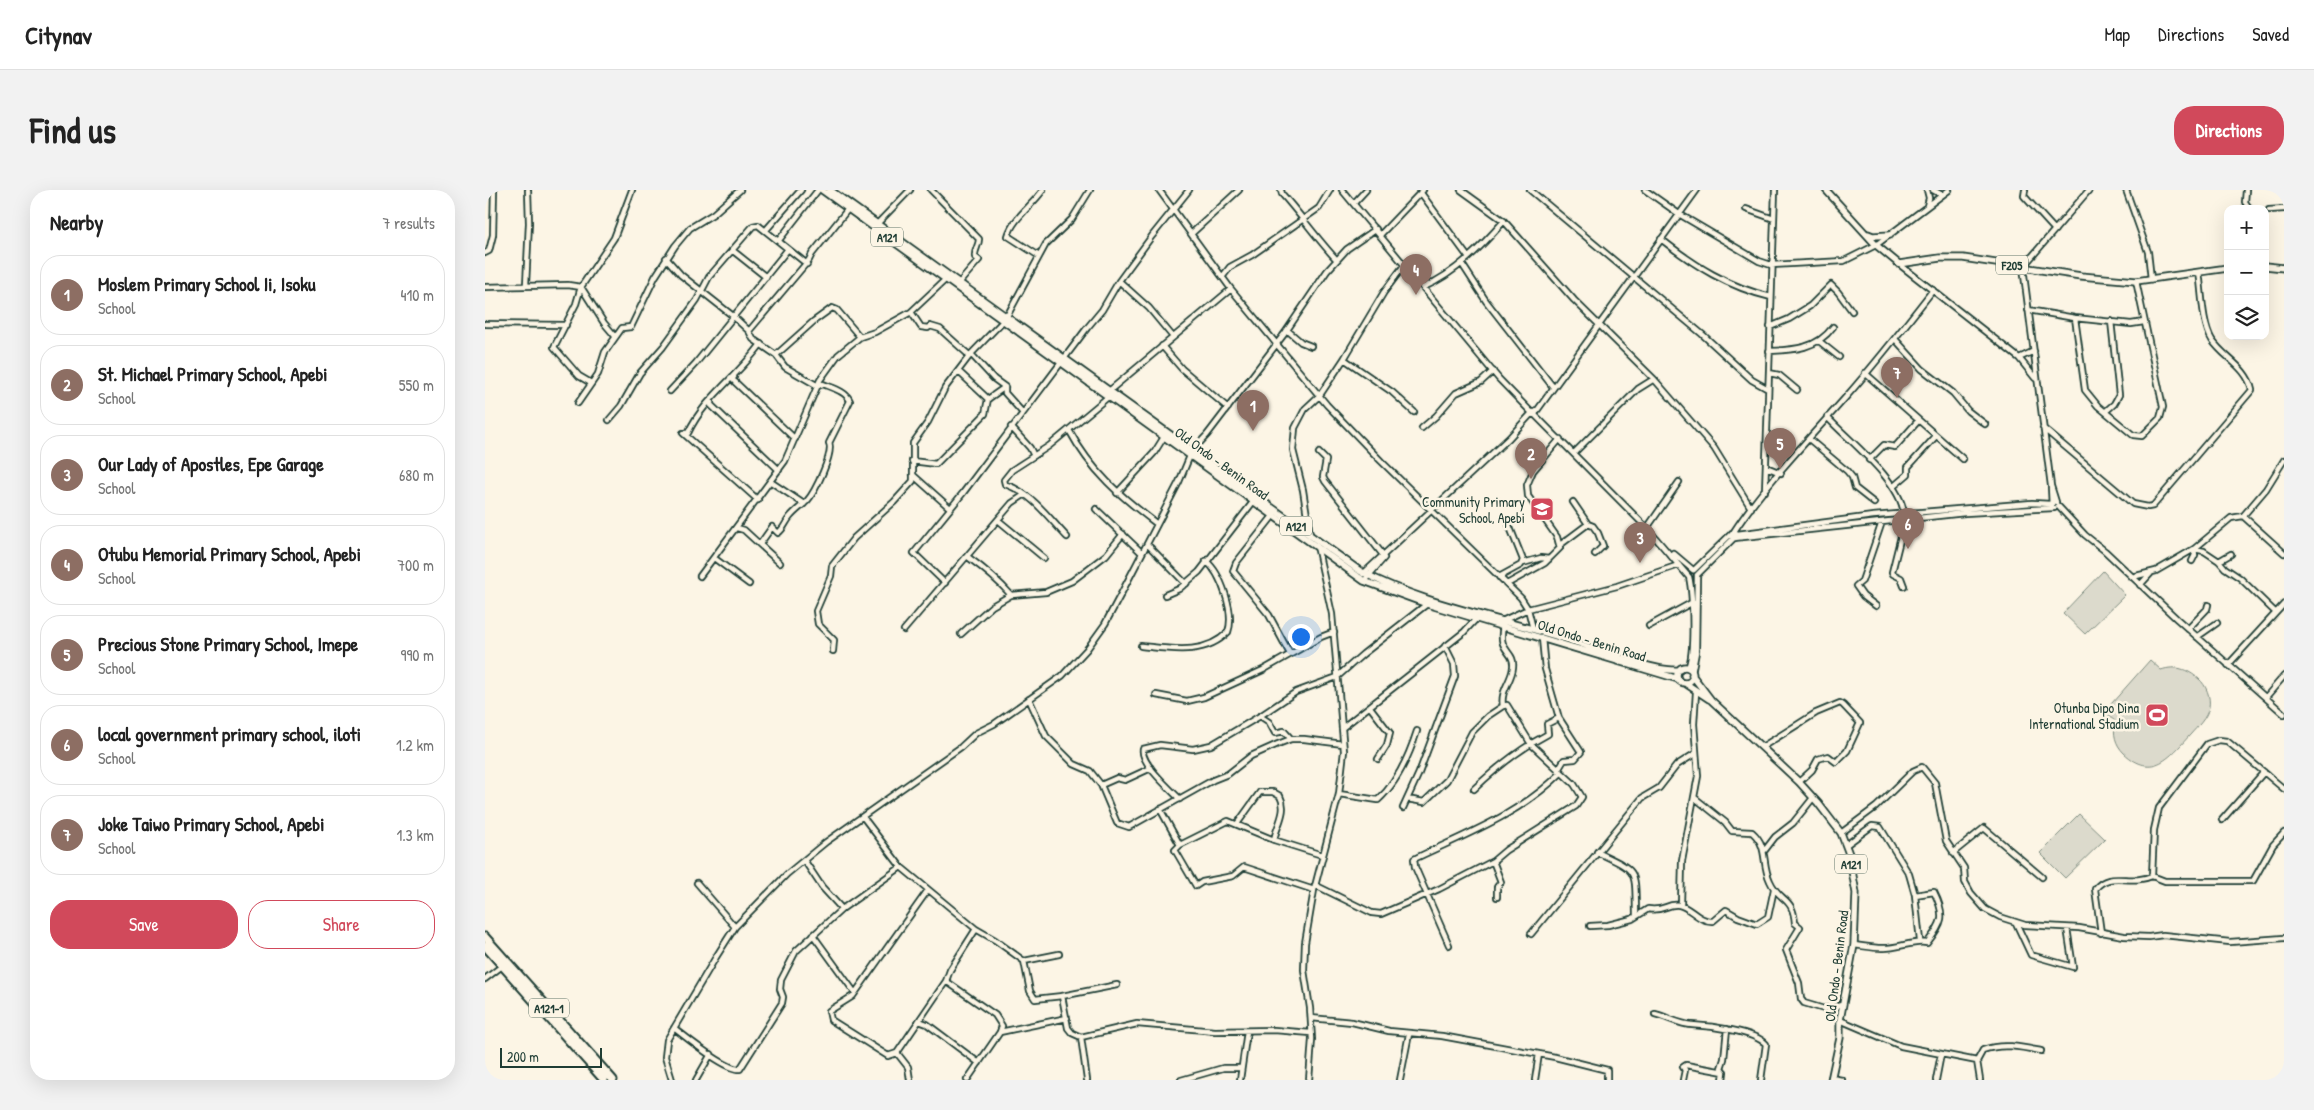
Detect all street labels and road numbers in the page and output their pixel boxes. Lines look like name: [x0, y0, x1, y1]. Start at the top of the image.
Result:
road number: A121: [871, 228, 903, 246]
road number: F205: [1996, 256, 2028, 274]
street label: Old Ondo - Benin Road: [1171, 422, 1273, 504]
road number: A121: [1280, 516, 1312, 536]
street label: Old Ondo - Benin Road: [1536, 615, 1649, 666]
road number: A121: [1835, 854, 1867, 874]
street label: Old Ondo - Benin Road: [1820, 909, 1852, 1023]
road number: A121-1: [529, 998, 569, 1018]

